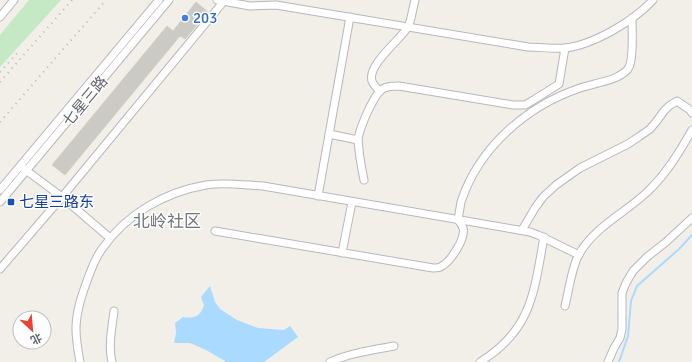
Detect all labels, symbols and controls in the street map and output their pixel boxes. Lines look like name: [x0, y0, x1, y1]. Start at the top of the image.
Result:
place label: 203: [193, 9, 217, 27]
marker: 203: [180, 13, 190, 23]
street label: 七星三路: [59, 72, 111, 130]
place label: 七星三路东: [19, 193, 94, 211]
marker: 七星三路东: [6, 197, 16, 207]
district label: 北岭社区: [133, 211, 201, 232]
north arrow: [12, 310, 52, 350]
text: 北: [28, 330, 44, 347]

